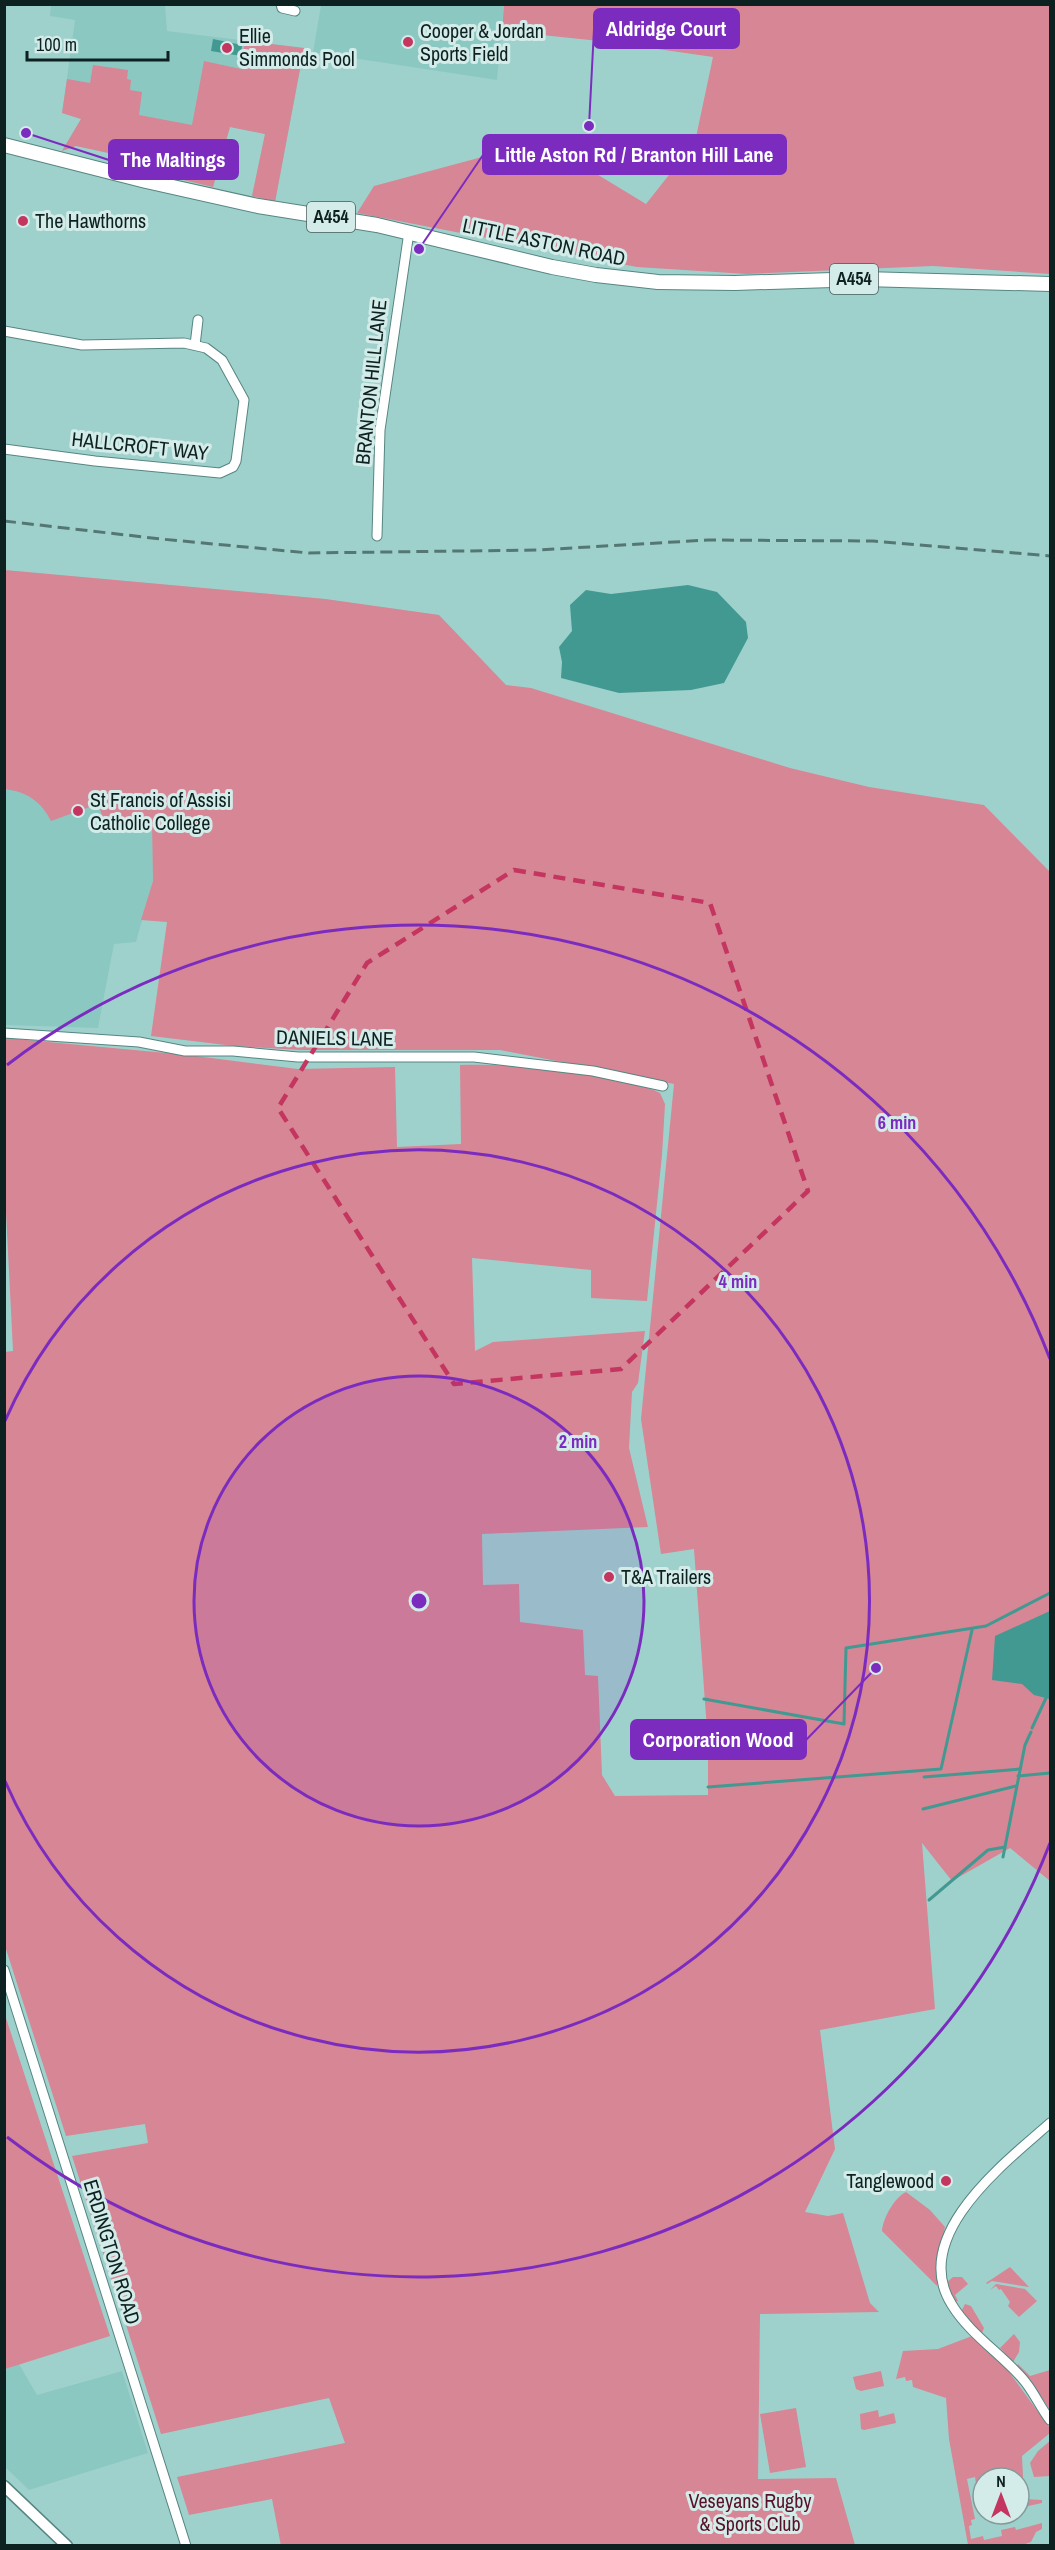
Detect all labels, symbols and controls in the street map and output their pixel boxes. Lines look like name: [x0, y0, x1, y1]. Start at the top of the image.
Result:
callout: Aldridge Court: [594, 9, 739, 48]
text: Aldridge Court: [606, 14, 727, 43]
place label: Cooper & Jordan Sports Field: [420, 17, 544, 67]
place label: Ellie Simmonds Pool: [239, 22, 355, 72]
scale bar: [27, 24, 168, 62]
text: 100 m: [36, 32, 77, 57]
marker: Cooper & Jordan Sports Field: [401, 35, 415, 49]
marker: Ellie Simmonds Pool: [220, 41, 234, 55]
callout: Little Aston Rd / Branton Hill Lane: [483, 135, 786, 174]
callout: The Maltings: [109, 140, 238, 179]
text: Little Aston Rd / Branton Hill Lane: [495, 140, 773, 169]
text: The Maltings: [120, 145, 226, 174]
road number: A454: [307, 202, 355, 232]
place label: The Hawthorns: [35, 207, 146, 234]
street label: LITTLE ASTON ROAD: [460, 211, 628, 272]
marker: The Hawthorns: [16, 214, 30, 228]
road number: A454: [830, 264, 878, 294]
street label: BRANTON HILL LANE: [348, 298, 393, 466]
street label: HALLCROFT WAY: [70, 425, 210, 466]
place label: St Francis of Assisi Catholic College: [90, 786, 231, 836]
marker: St Francis of Assisi Catholic College: [71, 804, 85, 818]
street label: DANIELS LANE: [276, 1023, 394, 1052]
text: 6 min: [878, 1110, 916, 1135]
text: 4 min: [719, 1269, 757, 1294]
text: 2 min: [559, 1429, 597, 1454]
place label: T&A Trailers: [621, 1563, 711, 1590]
marker: T&A Trailers: [602, 1570, 616, 1584]
centre of rings: [409, 1591, 429, 1611]
callout: Corporation Wood: [631, 1720, 806, 1759]
text: Corporation Wood: [643, 1725, 793, 1754]
place label: Tanglewood: [846, 2167, 934, 2194]
marker: Tanglewood: [939, 2174, 953, 2188]
street label: ERDINGTON ROAD: [78, 2176, 147, 2328]
north arrow: [971, 2466, 1031, 2526]
text: N: [996, 2470, 1006, 2492]
park label: Veseyans Rugby & Sports Club: [688, 2487, 812, 2537]

